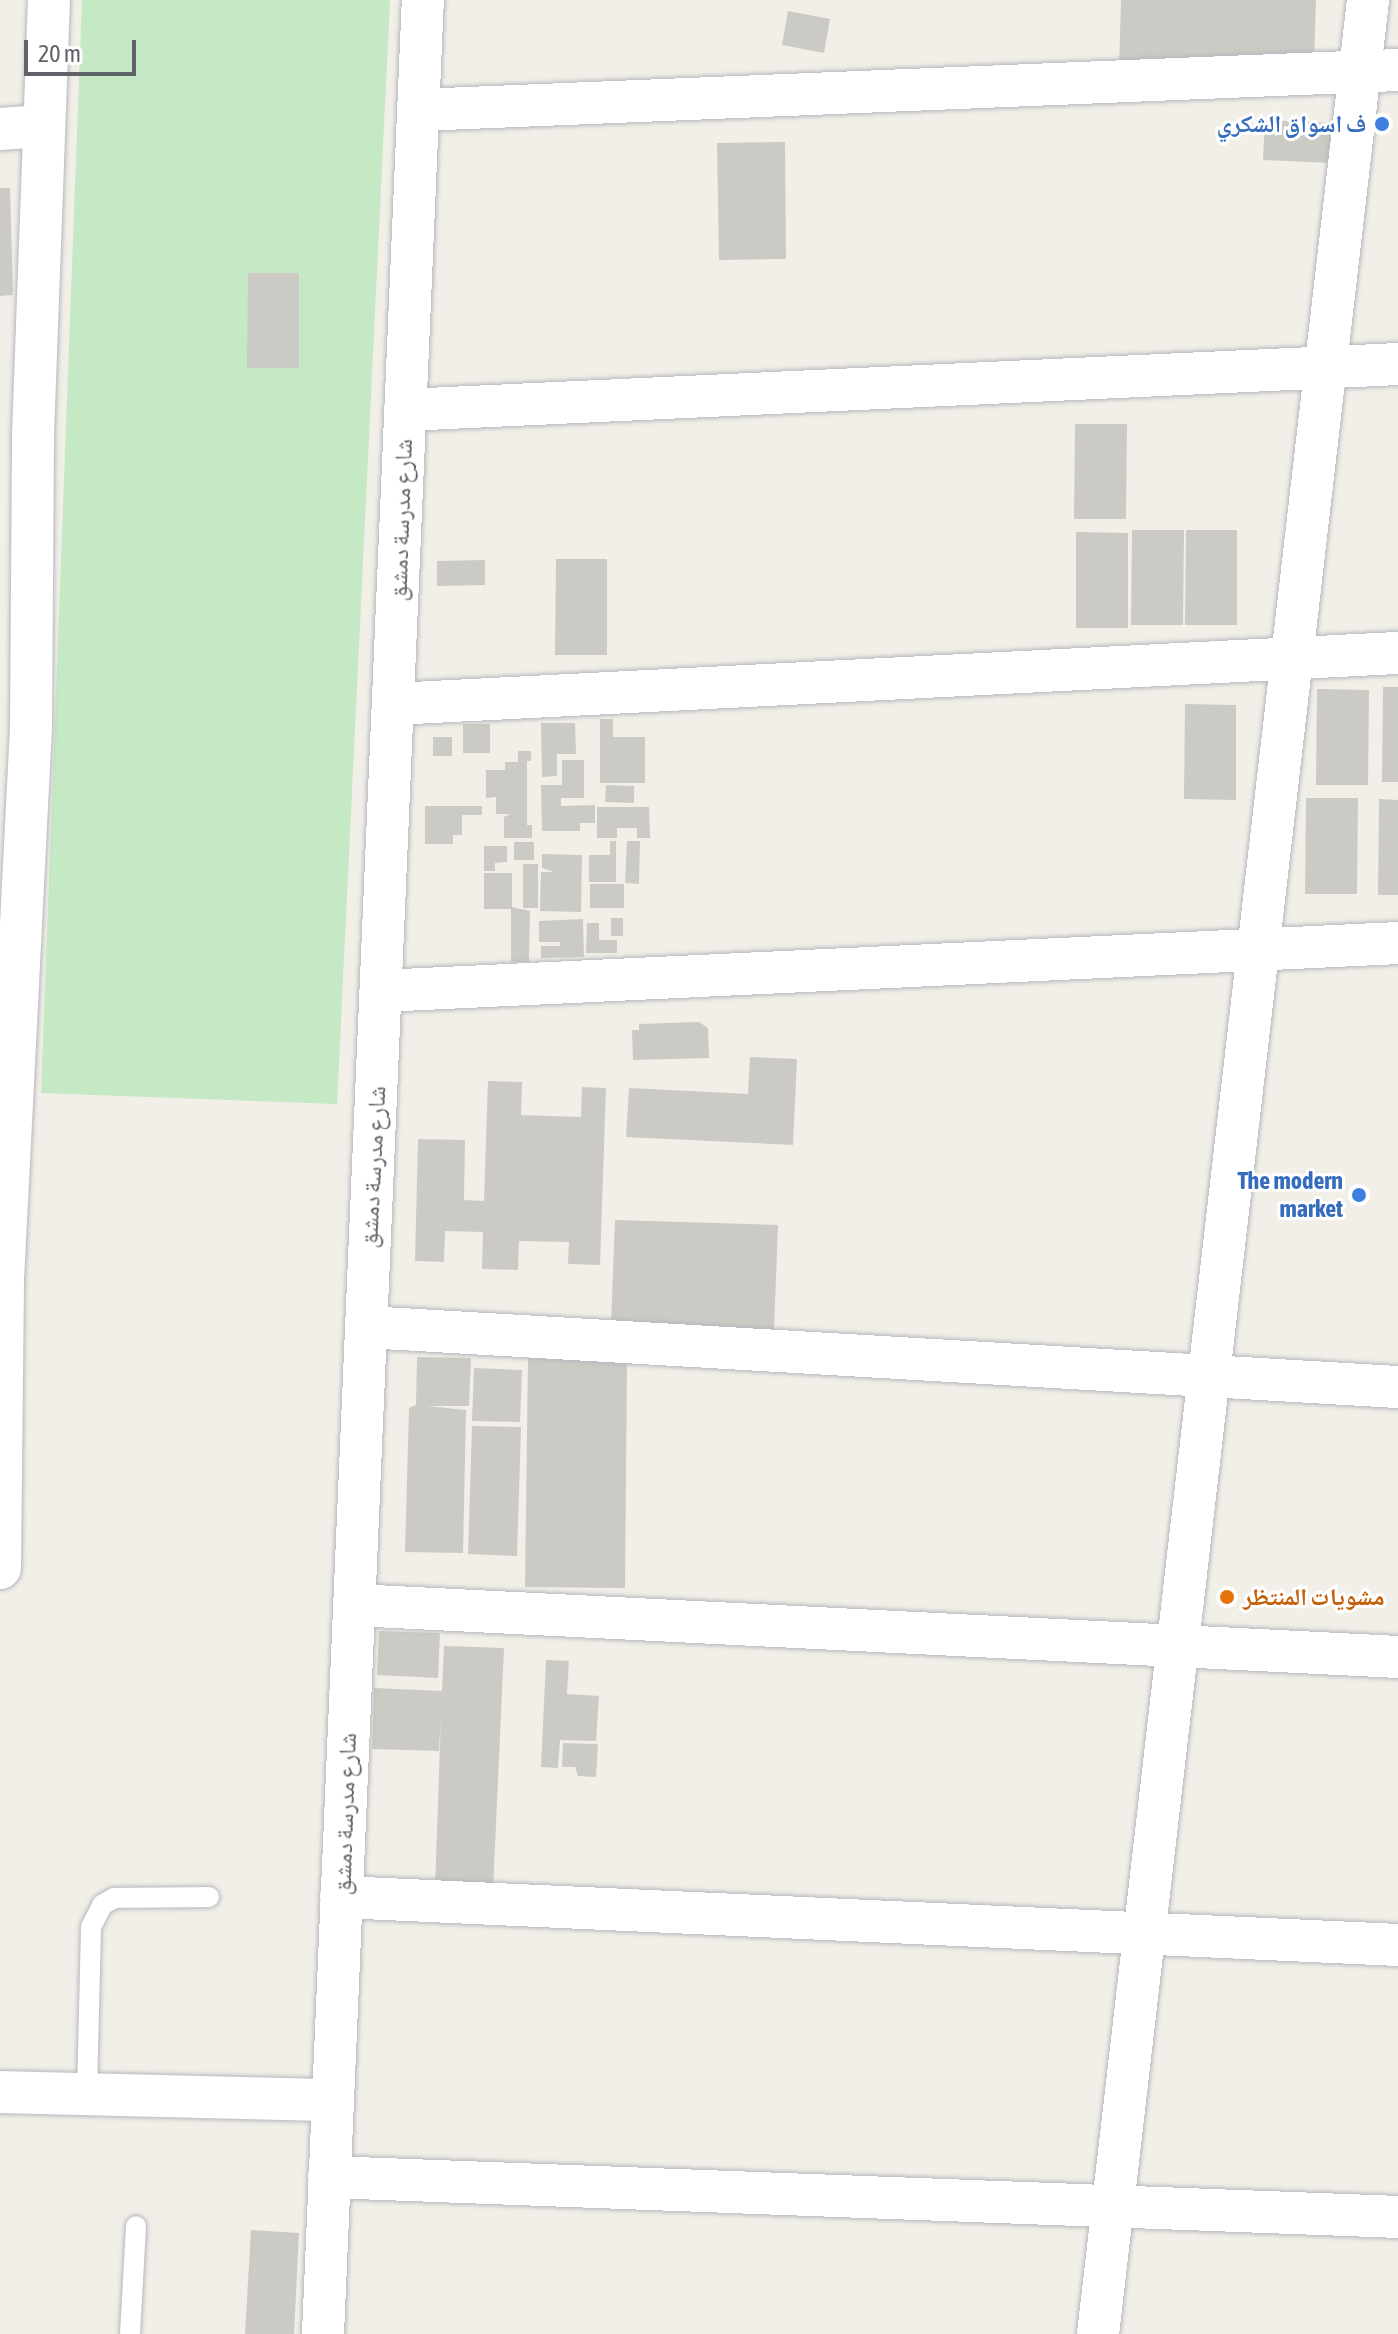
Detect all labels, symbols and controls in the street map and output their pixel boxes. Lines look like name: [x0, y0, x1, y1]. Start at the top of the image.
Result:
scale bar: [28, 24, 140, 74]
text: 20 m: [38, 40, 81, 67]
place label: ف اسواق الشكري: [1217, 110, 1366, 138]
marker: ف اسواق الشكري: [1373, 115, 1391, 133]
street label: شارع مدرسة دمشق: [384, 438, 418, 602]
street label: شارع مدرسة دمشق: [354, 1085, 392, 1249]
place label: The modern market: [1238, 1167, 1343, 1223]
marker: The modern market: [1350, 1186, 1368, 1204]
place label: مشويات المنتظر: [1243, 1583, 1385, 1611]
marker: مشويات المنتظر: [1218, 1588, 1236, 1606]
street label: شارع مدرسة دمشق: [328, 1732, 362, 1896]

